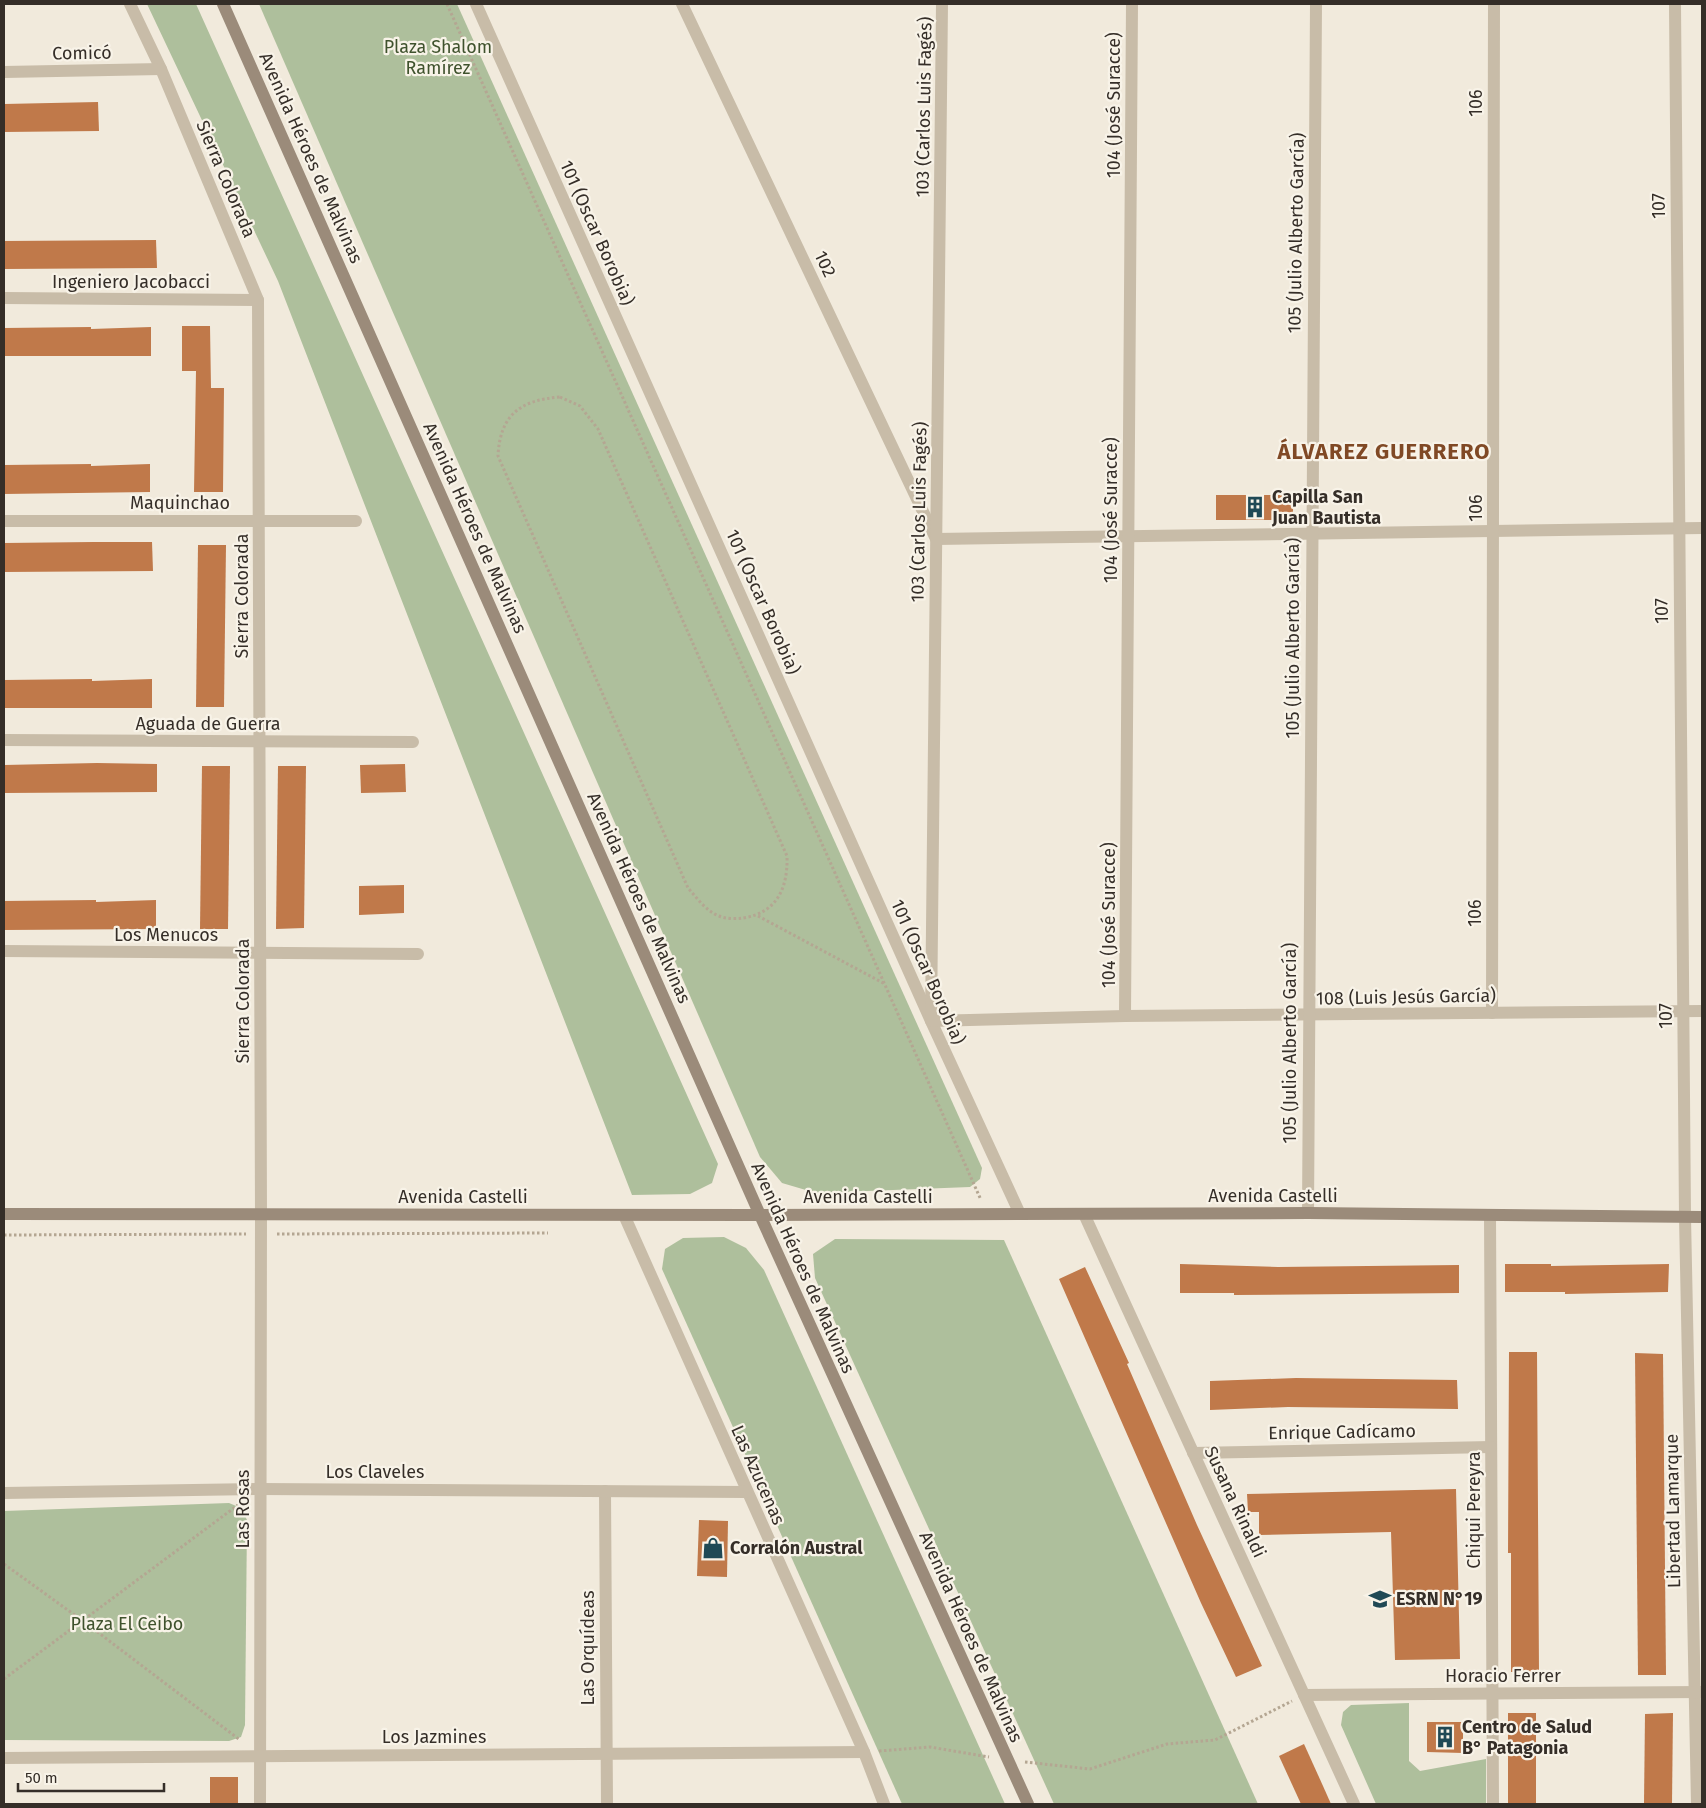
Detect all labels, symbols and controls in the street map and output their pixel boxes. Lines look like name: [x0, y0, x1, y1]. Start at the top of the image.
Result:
street label: 103 (Carlos Luis Fagés): [911, 16, 937, 198]
street label: 104 (José Suracce): [1103, 32, 1125, 178]
park label: Plaza Shalom Ramírez: [384, 36, 492, 79]
street label: Comicó: [52, 41, 112, 65]
street label: Avenida Héroes de Malvinas: [255, 49, 367, 267]
street label: 106: [1465, 89, 1487, 117]
street label: Sierra Colorada: [191, 117, 261, 241]
street label: 105 (Julio Alberto García): [1283, 132, 1309, 334]
street label: 101 (Oscar Borobia): [555, 157, 639, 309]
street label: 107: [1648, 193, 1670, 219]
street label: 102: [809, 247, 841, 281]
street label: Ingeniero Jacobacci: [52, 271, 210, 293]
street label: Avenida Héroes de Malvinas: [419, 419, 531, 637]
street label: 103 (Carlos Luis Fagés): [906, 421, 932, 603]
street label: 104 (José Suracce): [1100, 437, 1122, 583]
district label: ÁLVAREZ GUERRERO: [1277, 438, 1490, 465]
place label: Capilla San Juan Bautista: [1271, 486, 1381, 529]
street label: Maquinchao: [130, 492, 230, 514]
building icon: Capilla San Juan Bautista: [1242, 494, 1268, 520]
street label: 106: [1465, 494, 1487, 522]
street label: 101 (Oscar Borobia): [721, 526, 805, 678]
street label: Sierra Colorada: [231, 533, 253, 659]
street label: 105 (Julio Alberto García): [1282, 537, 1304, 738]
street label: 107: [1651, 598, 1673, 624]
street label: Aguada de Guerra: [135, 713, 281, 735]
street label: Avenida Héroes de Malvinas: [583, 789, 695, 1007]
street label: 104 (José Suracce): [1098, 842, 1120, 988]
street label: 101 (Oscar Borobia): [886, 896, 970, 1048]
street label: 106: [1464, 899, 1486, 927]
street label: Los Menucos: [114, 924, 218, 946]
street label: Sierra Colorada: [232, 938, 254, 1064]
street label: 105 (Julio Alberto García): [1279, 942, 1301, 1143]
street label: 108 (Luis Jesús García): [1316, 984, 1496, 1010]
street label: 107: [1655, 1003, 1677, 1029]
street label: Avenida Héroes de Malvinas: [747, 1159, 859, 1377]
street label: Avenida Castelli: [1208, 1185, 1338, 1207]
street label: Avenida Castelli: [398, 1186, 528, 1208]
street label: Avenida Castelli: [803, 1186, 933, 1208]
street label: Enrique Cadícamo: [1268, 1420, 1416, 1444]
street label: Las Azucenas: [726, 1422, 790, 1528]
street label: Libertad Lamarque: [1661, 1434, 1685, 1588]
street label: Susana Rinaldi: [1200, 1443, 1270, 1561]
street label: Chiqui Pereyra: [1463, 1451, 1485, 1569]
street label: Los Claveles: [326, 1461, 424, 1483]
street label: Las Rosas: [232, 1470, 254, 1548]
street label: Avenida Héroes de Malvinas: [915, 1528, 1027, 1746]
shop icon: Corralón Austral: [700, 1535, 726, 1561]
place label: Corralón Austral: [730, 1537, 863, 1559]
school or university icon: ESRN N°19: [1367, 1586, 1393, 1612]
place label: ESRN N°19: [1396, 1588, 1483, 1610]
street label: Las Orquídeas: [577, 1590, 599, 1706]
park label: Plaza El Ceibo: [71, 1613, 183, 1635]
street label: Horacio Ferrer: [1445, 1665, 1561, 1687]
place label: Centro de Salud B° Patagonia: [1462, 1716, 1592, 1759]
building icon: Centro de Salud B° Patagonia: [1432, 1724, 1458, 1750]
street label: Los Jazmines: [382, 1726, 486, 1748]
scale bar: [18, 1760, 164, 1792]
text: 50 m: [25, 1769, 58, 1787]

